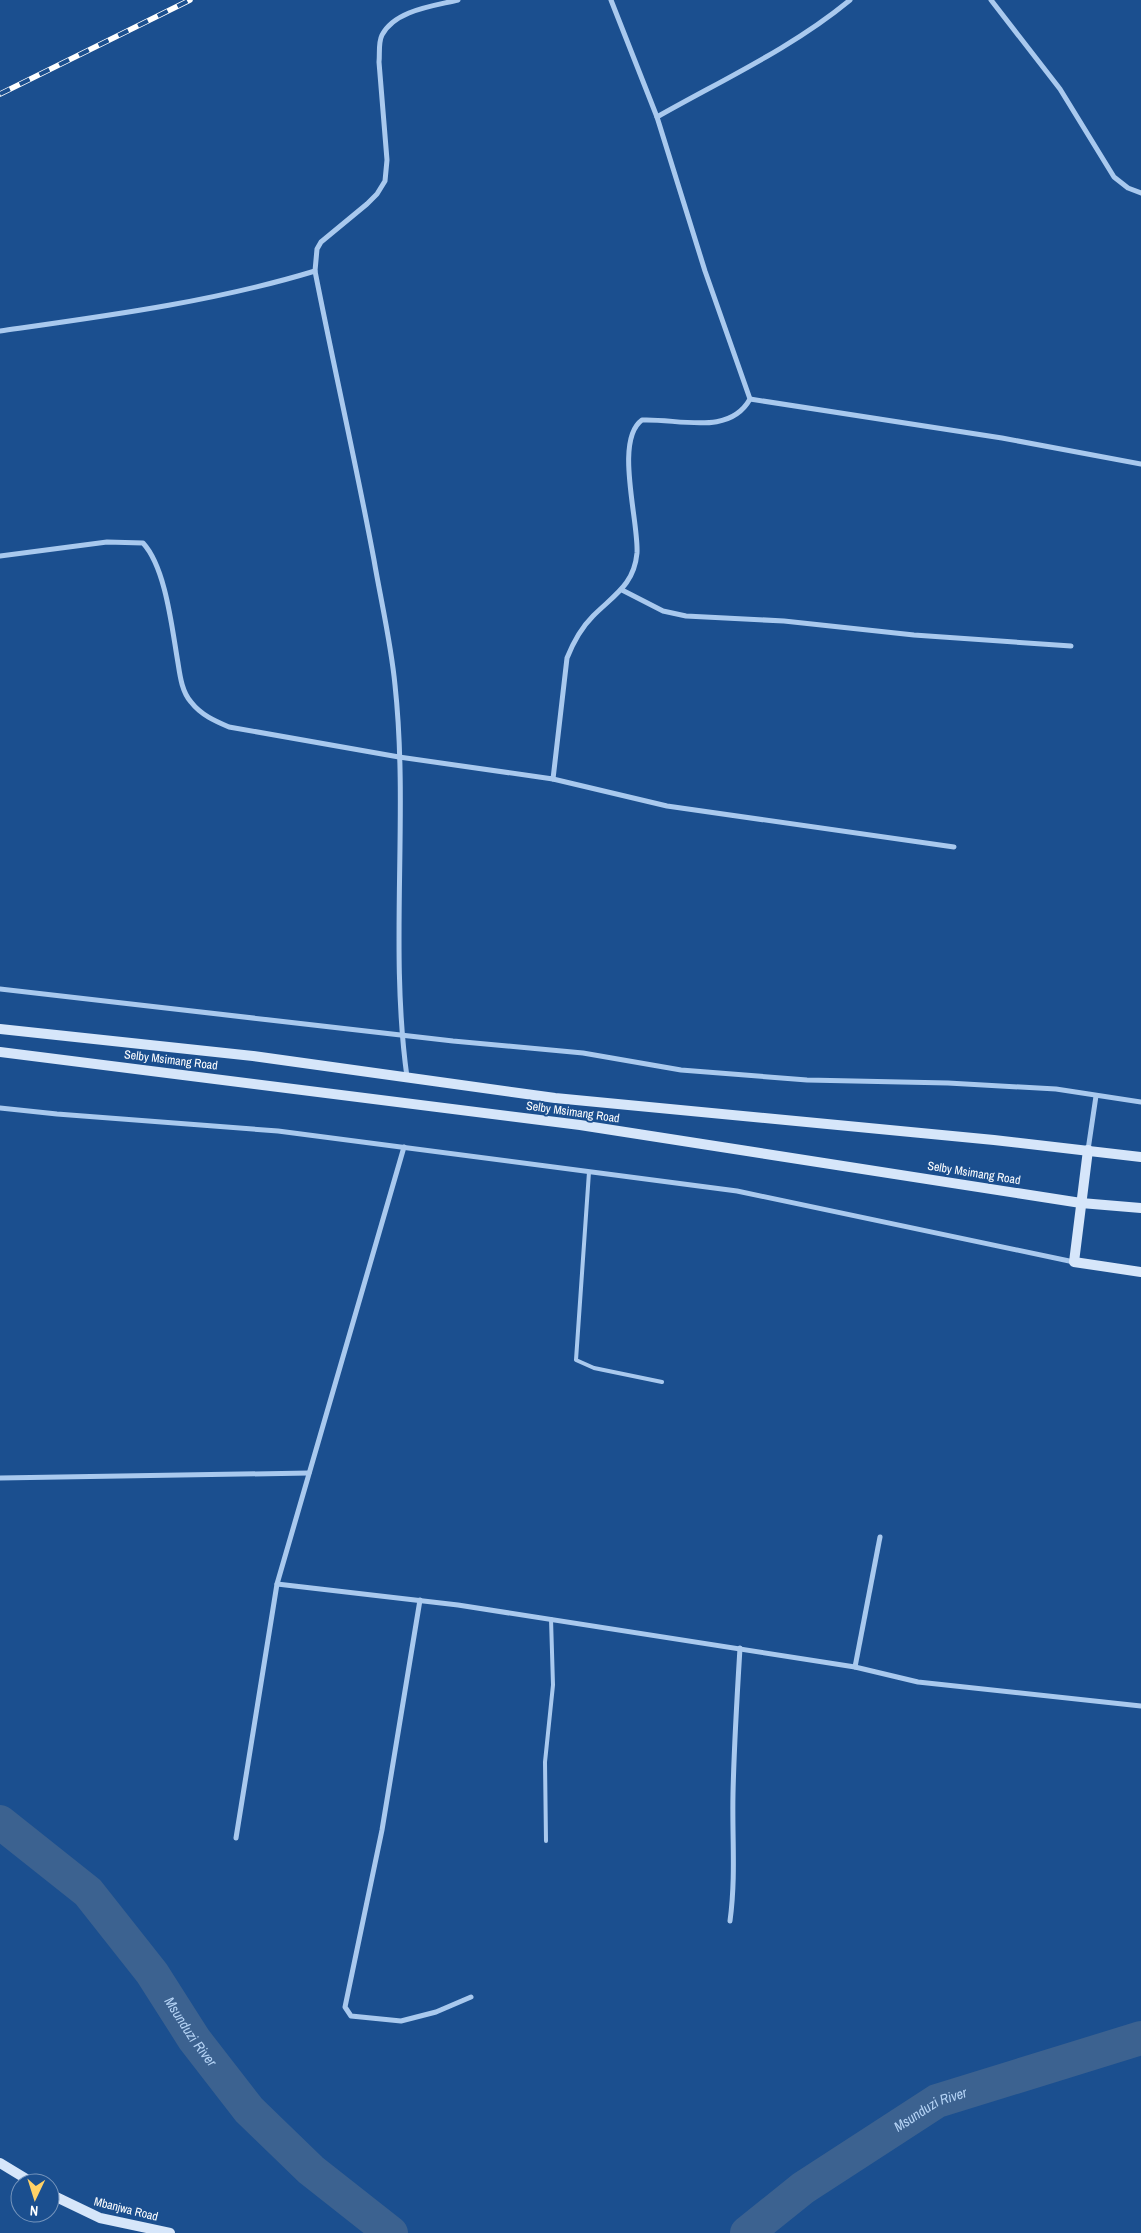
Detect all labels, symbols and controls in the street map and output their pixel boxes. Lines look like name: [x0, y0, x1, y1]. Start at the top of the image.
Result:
street label: Selby Msimang Road: [123, 1046, 219, 1074]
street label: Selby Msimang Road: [525, 1098, 621, 1126]
street label: Selby Msimang Road: [926, 1158, 1022, 1188]
water label: Msunduzi River: [161, 1994, 222, 2071]
water label: Msunduzi River: [890, 2083, 970, 2136]
north arrow: [10, 2173, 60, 2223]
street label: Mbanjwa Road: [92, 2193, 160, 2225]
text: N: [29, 2202, 39, 2220]

